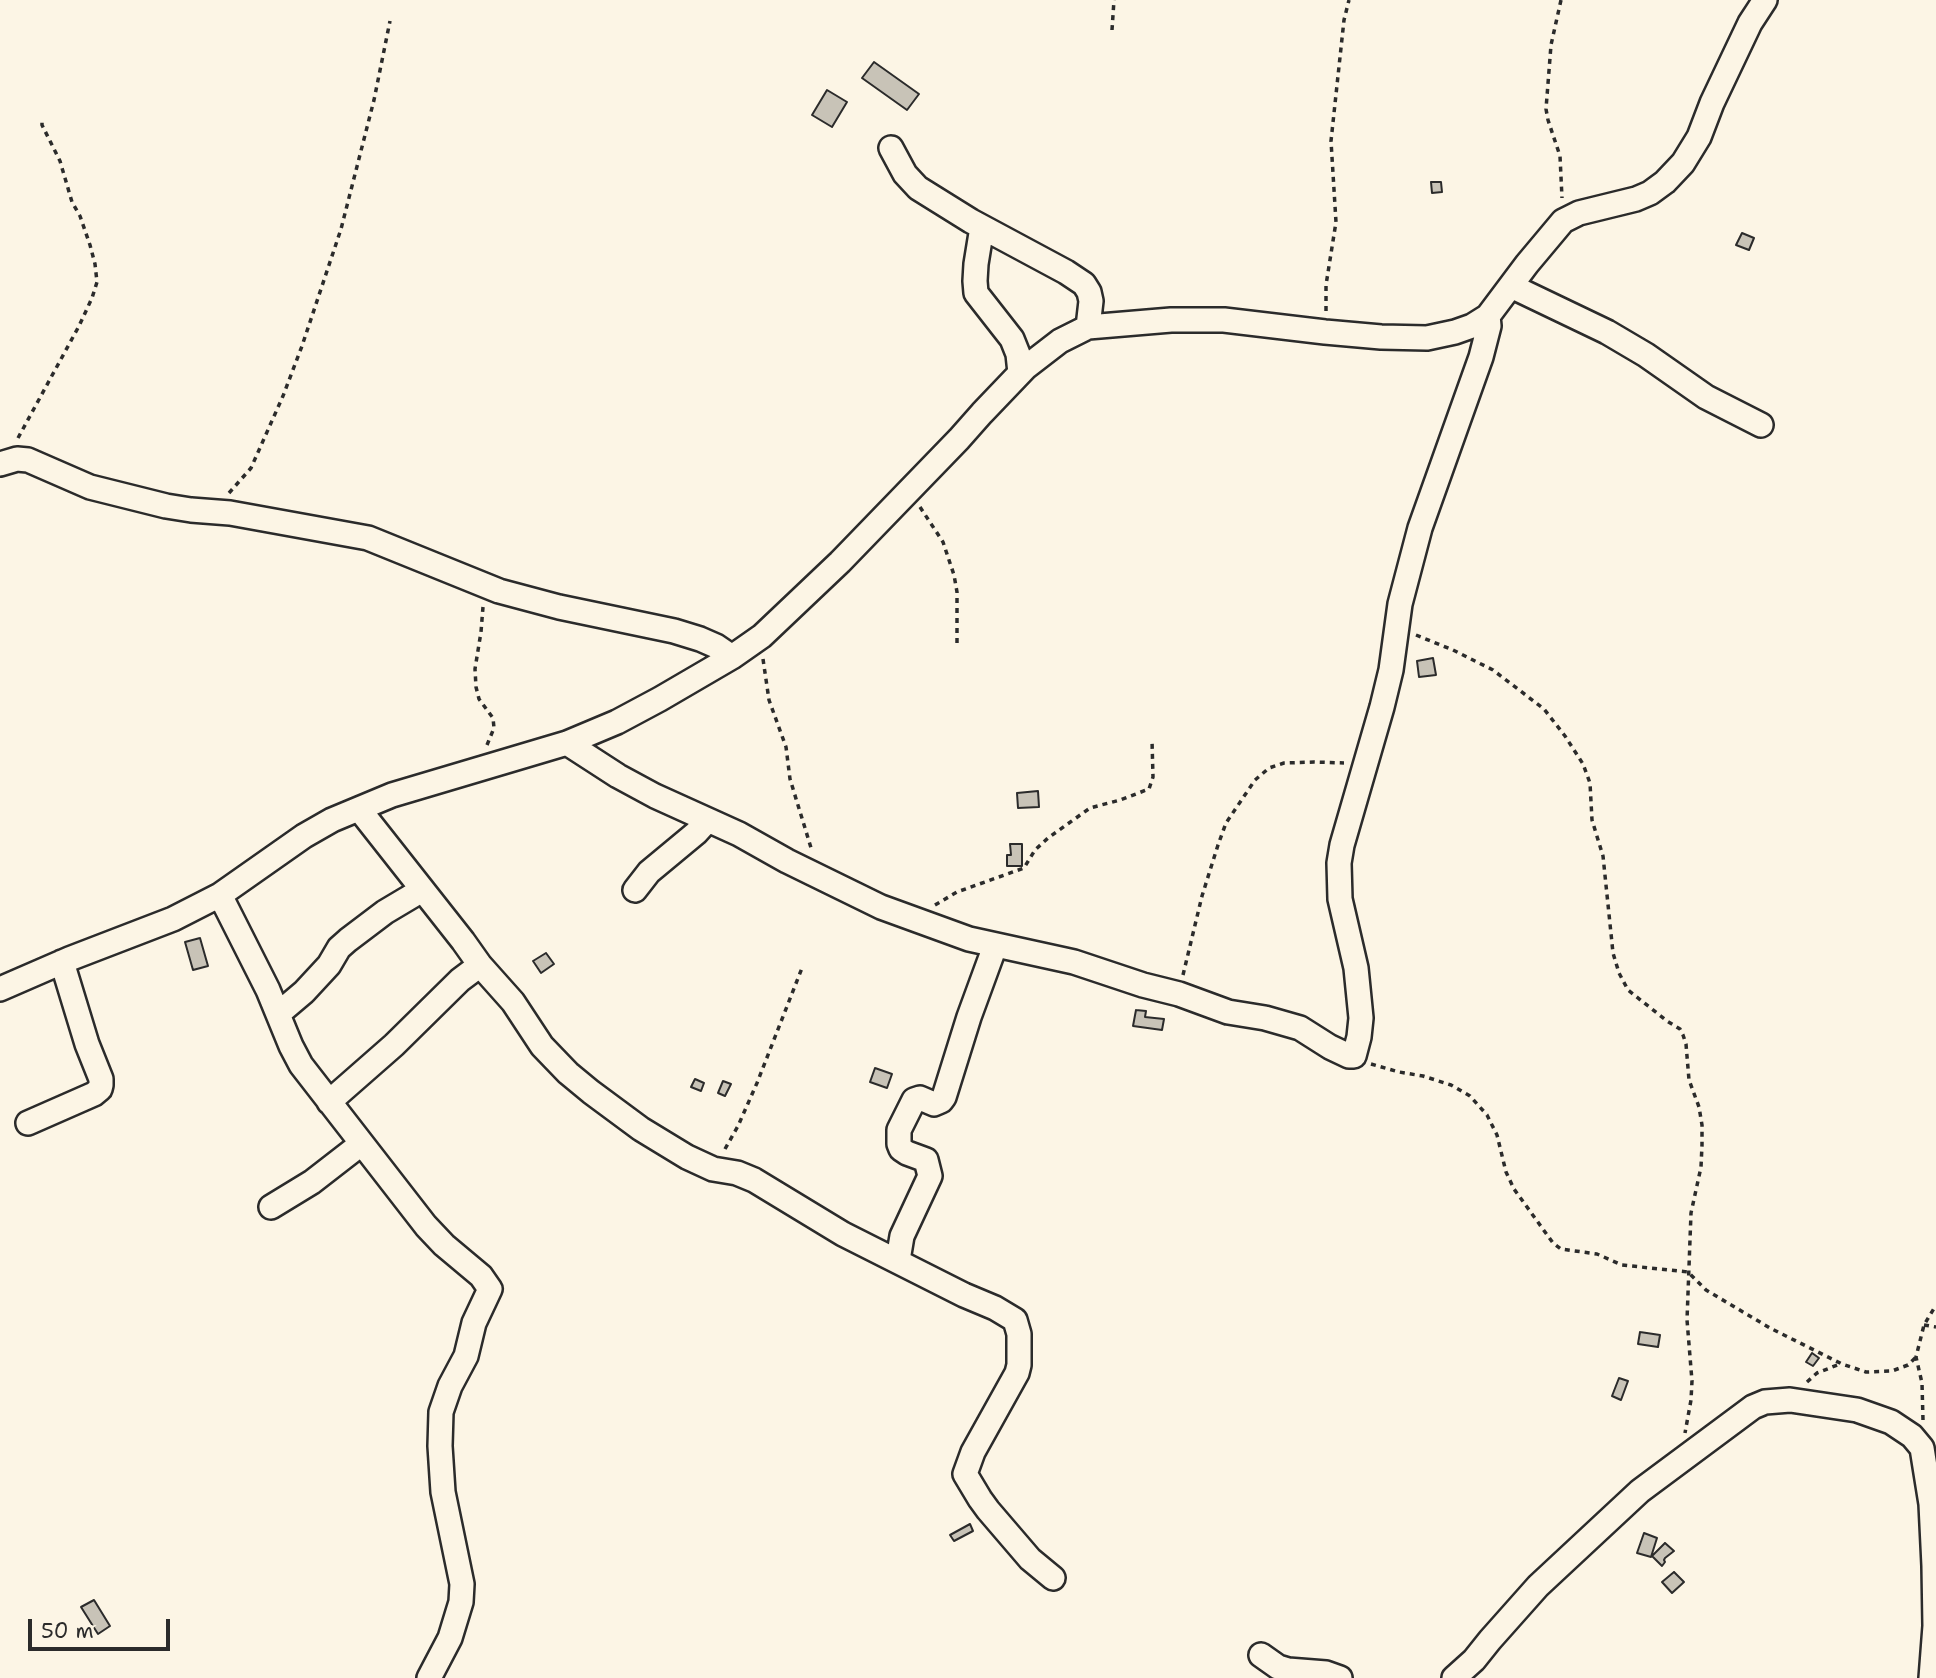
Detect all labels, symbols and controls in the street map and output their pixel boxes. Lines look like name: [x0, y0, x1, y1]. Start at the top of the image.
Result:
scale bar: [32, 1604, 173, 1648]
text: 50 m: [41, 1617, 94, 1645]

